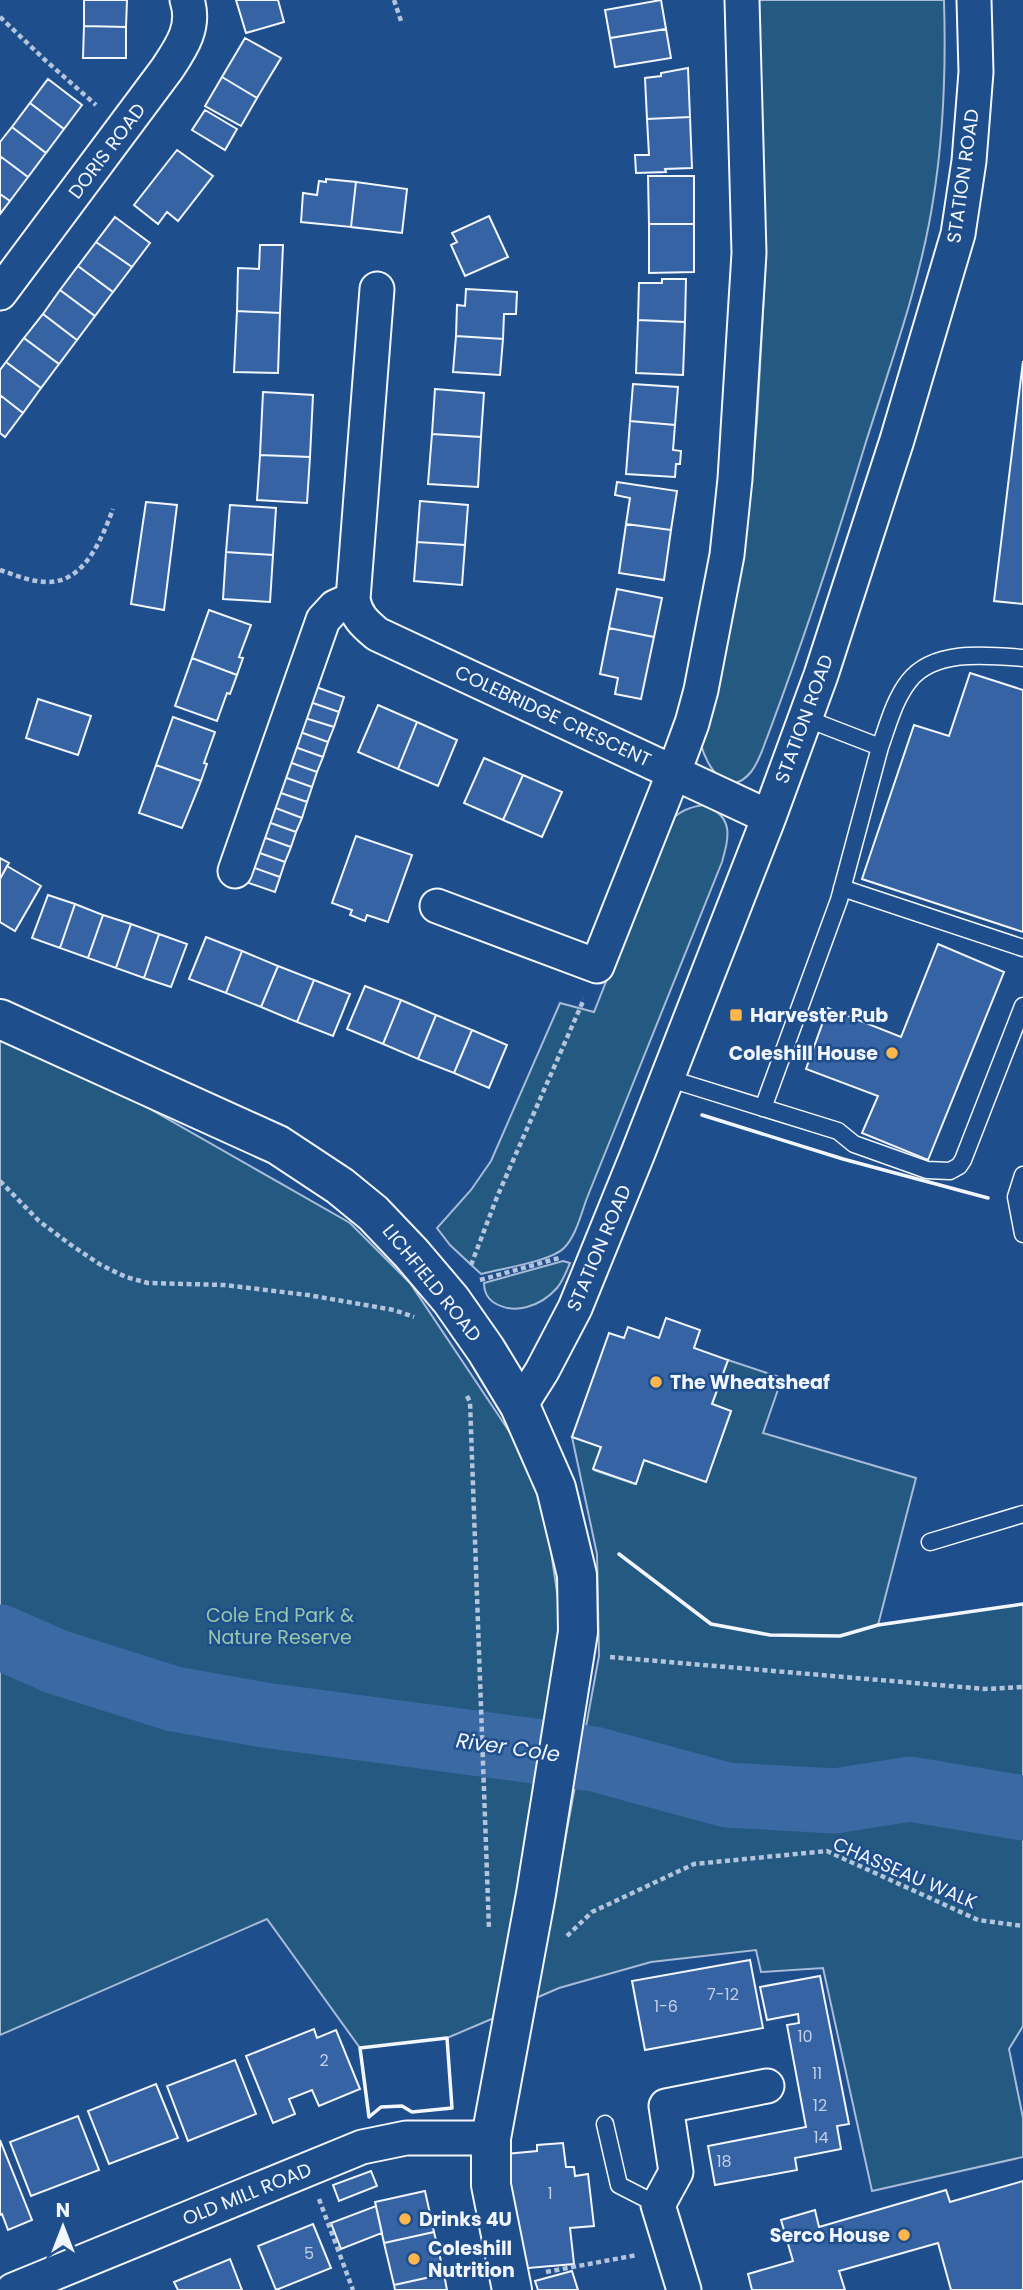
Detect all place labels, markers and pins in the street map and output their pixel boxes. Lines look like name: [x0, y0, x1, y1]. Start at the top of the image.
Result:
place label: Harvester Pub: [750, 1002, 888, 1029]
marker: Harvester Pub: [728, 1007, 744, 1023]
place label: Coleshill House: [729, 1040, 878, 1067]
marker: Coleshill House: [884, 1045, 900, 1061]
place label: The Wheatsheaf: [670, 1369, 830, 1396]
marker: The Wheatsheaf: [648, 1374, 664, 1390]
place label: Drinks 4U: [419, 2206, 512, 2233]
marker: Drinks 4U: [397, 2211, 413, 2227]
place label: Serco House: [770, 2222, 890, 2249]
marker: Serco House: [896, 2227, 912, 2243]
place label: Coleshill Nutrition: [428, 2235, 515, 2284]
marker: Coleshill Nutrition: [406, 2251, 422, 2267]

